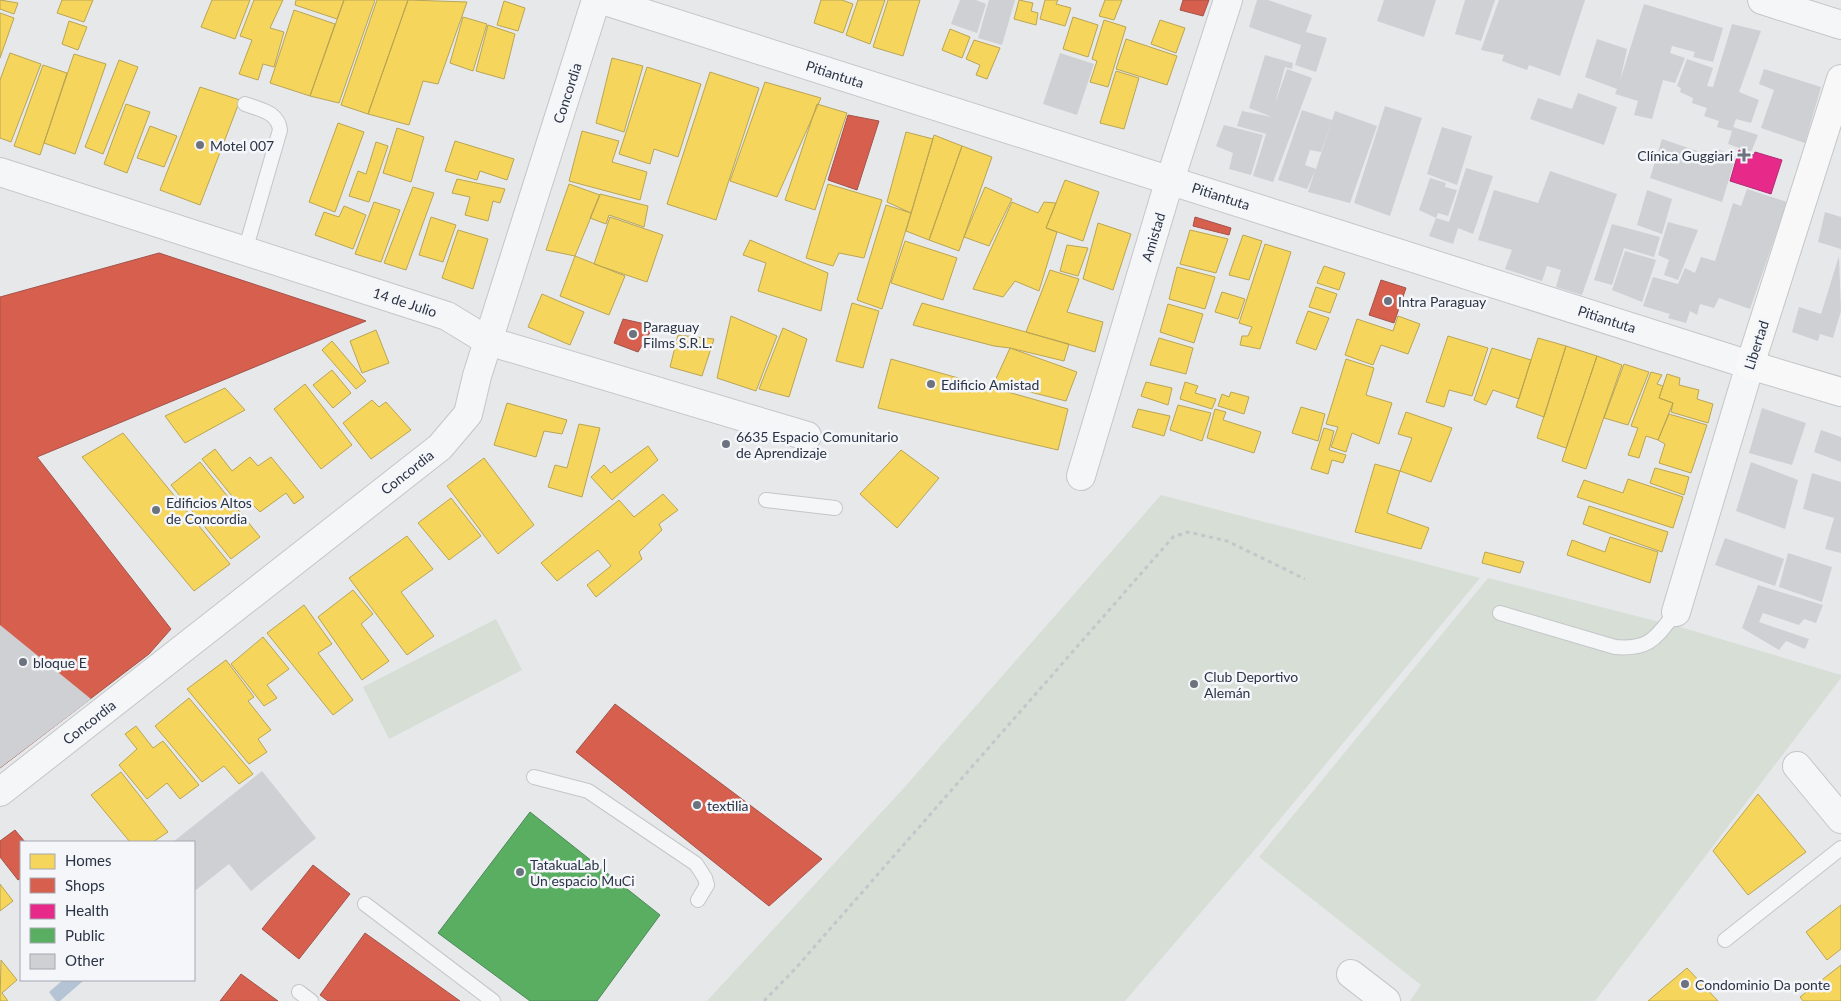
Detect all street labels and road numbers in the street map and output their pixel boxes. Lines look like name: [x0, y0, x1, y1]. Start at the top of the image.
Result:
street label: Pitiantuta: [804, 57, 866, 91]
street label: Concordia: [549, 61, 585, 125]
street label: Pitiantuta: [1190, 179, 1252, 213]
street label: Amistad: [1138, 211, 1168, 263]
street label: 14 de Julio: [371, 284, 439, 320]
street label: Pitiantuta: [1576, 302, 1638, 336]
street label: Libertad: [1740, 318, 1772, 372]
street label: Concordia: [377, 446, 437, 498]
street label: Concordia: [59, 696, 119, 748]

